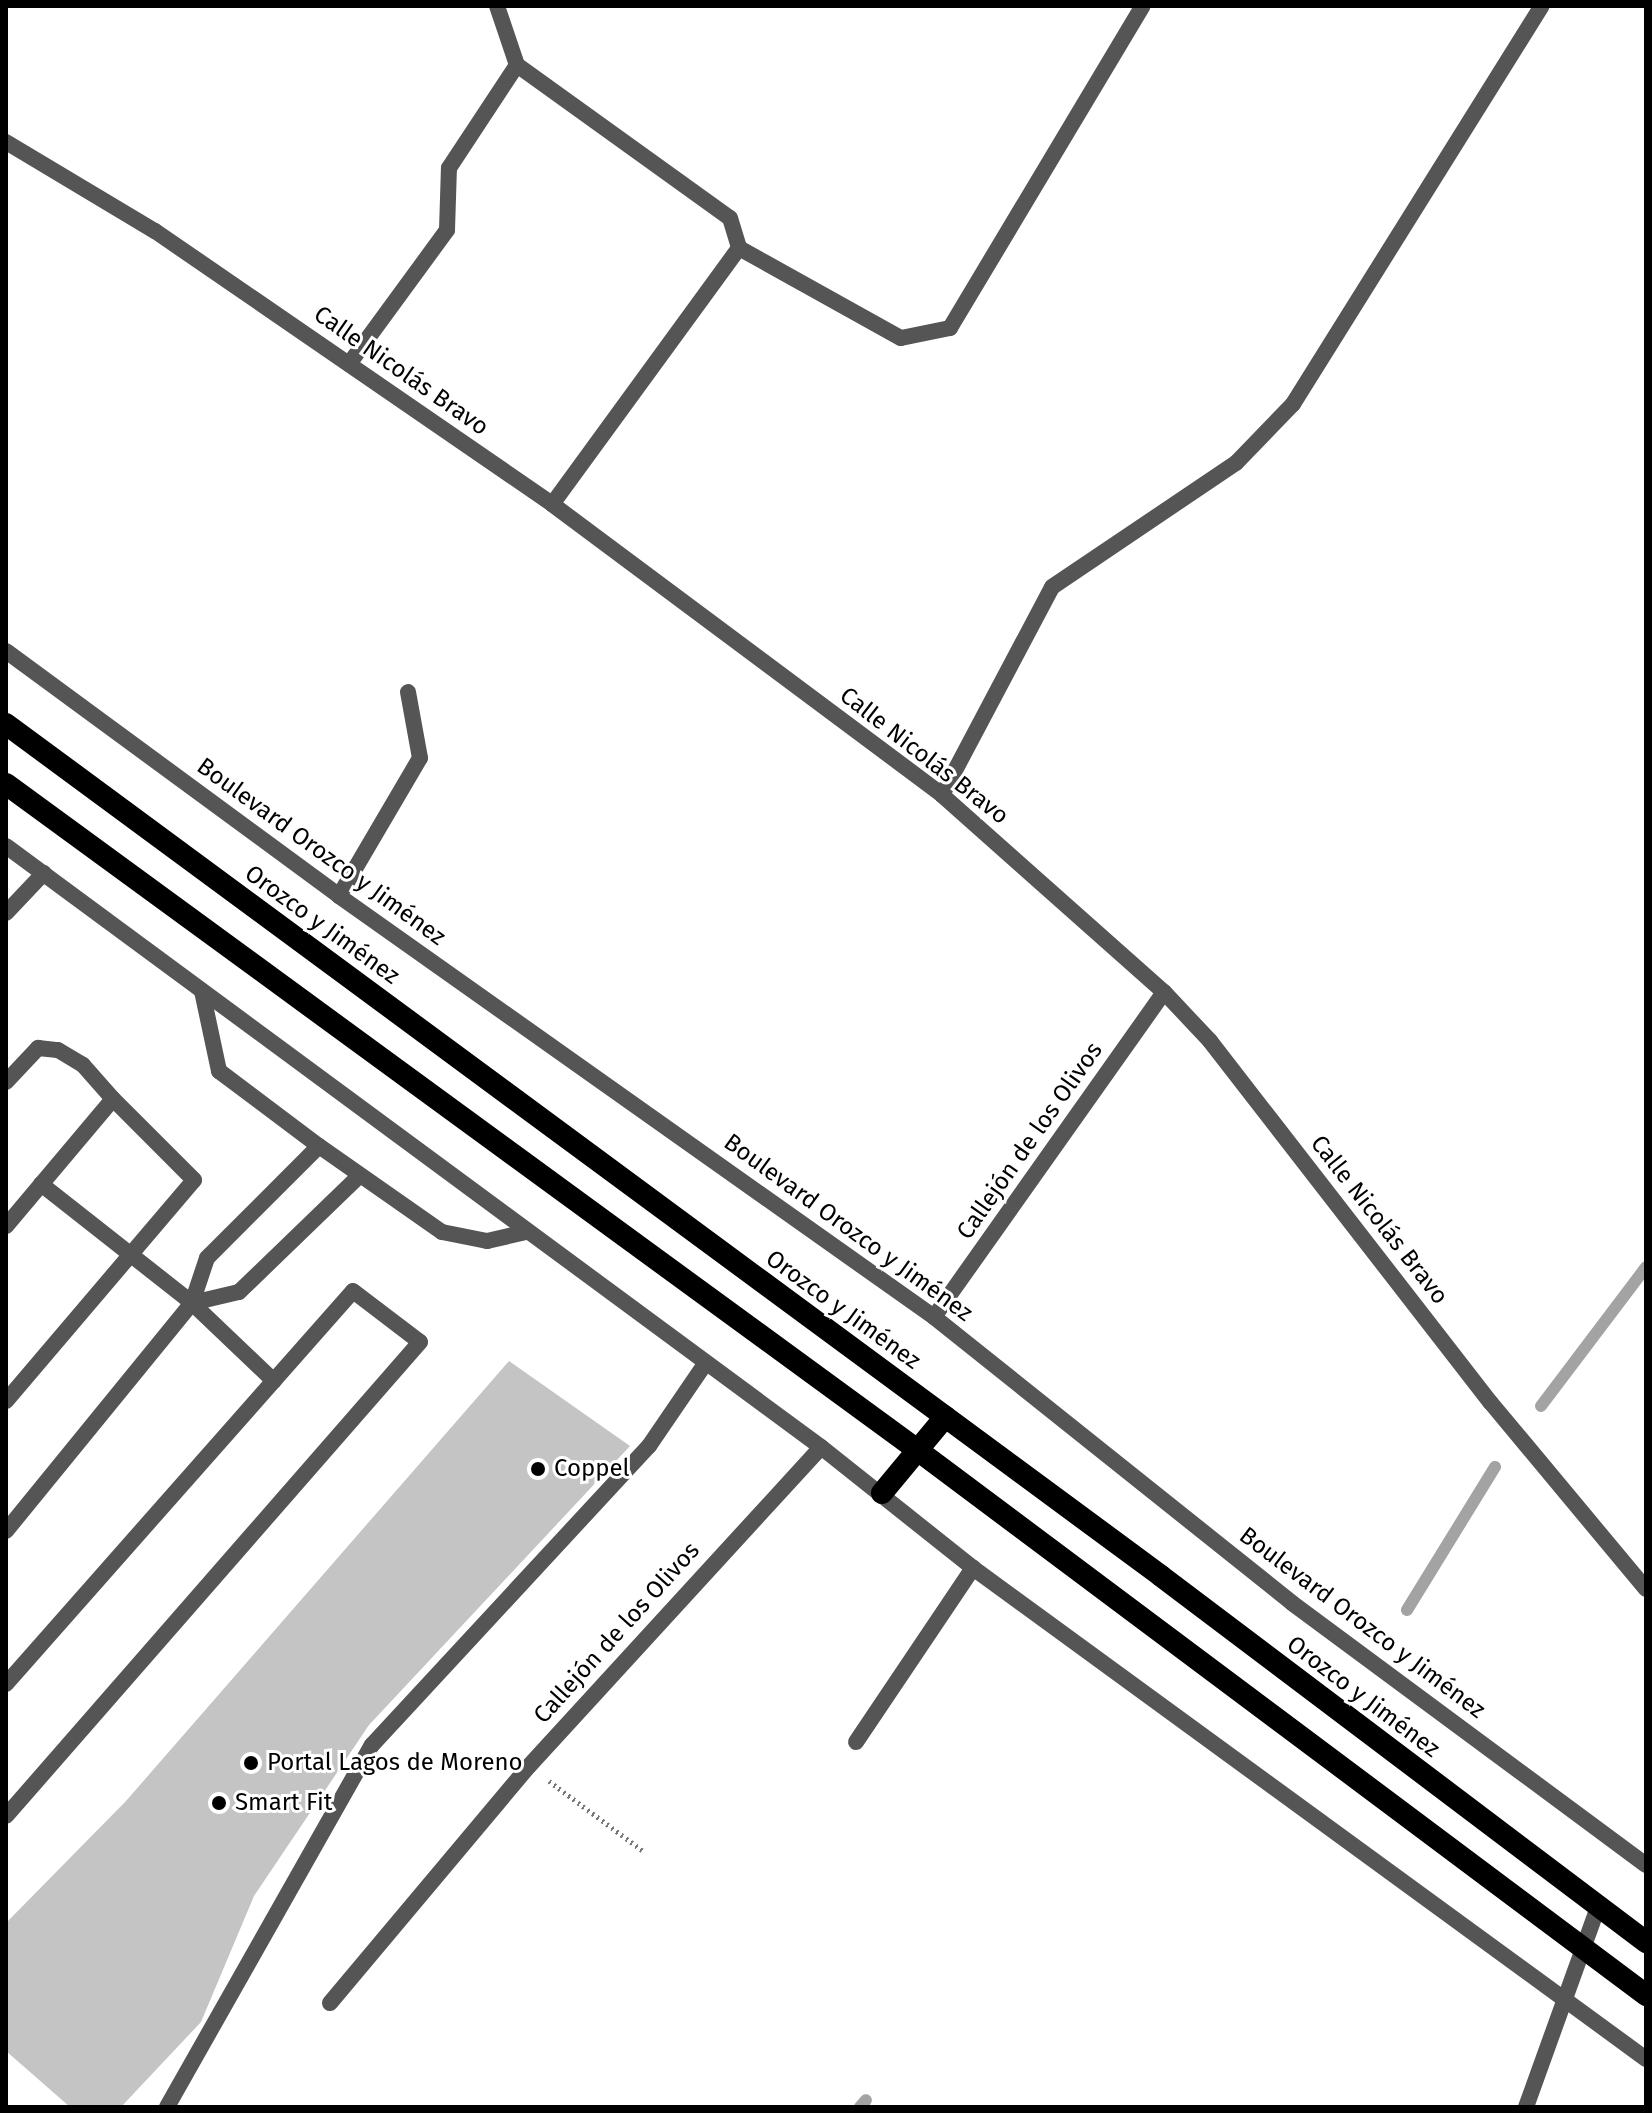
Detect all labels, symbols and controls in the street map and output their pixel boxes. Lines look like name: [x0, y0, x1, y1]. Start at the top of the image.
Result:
street label: Calle Nicolás Bravo: [308, 300, 494, 442]
street label: Calle Nicolás Bravo: [834, 681, 1014, 831]
street label: Boulevard Orozco y Jiménez: [191, 752, 451, 952]
street label: Orozco y Jiménez: [239, 859, 405, 991]
street label: Callejón de los Olivos: [951, 1037, 1109, 1245]
street label: Boulevard Orozco y Jiménez: [718, 1128, 978, 1328]
street label: Calle Nicolás Bravo: [1304, 1130, 1454, 1310]
street label: Orozco y Jiménez: [760, 1244, 926, 1376]
place label: Coppel: [554, 1455, 630, 1483]
marker: Coppel: [529, 1460, 547, 1478]
street label: Boulevard Orozco y Jiménez: [1233, 1521, 1491, 1725]
street label: Callejón de los Olivos: [528, 1536, 706, 1730]
street label: Orozco y Jiménez: [1281, 1630, 1445, 1764]
place label: Portal Lagos de Moreno: [267, 1749, 523, 1777]
marker: Portal Lagos de Moreno: [242, 1754, 260, 1772]
place label: Smart Fit: [235, 1789, 332, 1817]
marker: Smart Fit: [210, 1794, 228, 1812]

